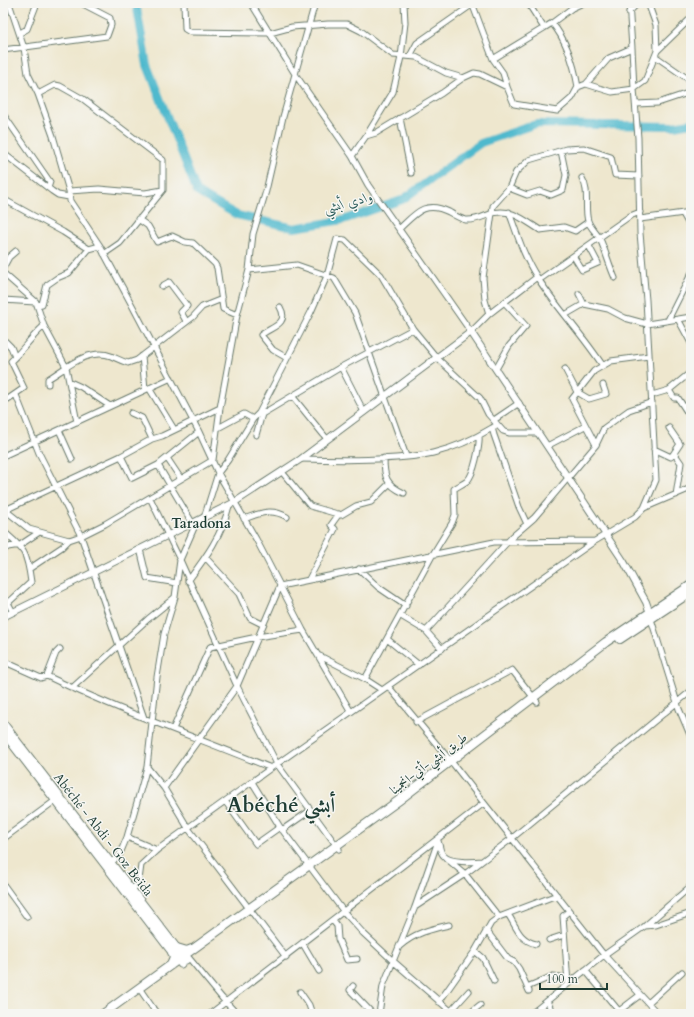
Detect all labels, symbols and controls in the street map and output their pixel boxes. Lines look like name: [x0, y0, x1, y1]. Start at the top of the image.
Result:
water label: وادي أبشي: [321, 186, 376, 222]
district label: Taradona: [171, 514, 231, 533]
street label: طريق أبشي-أتي-انجمينا: [386, 729, 473, 801]
street label: Abéché - Abdi - Goz Beïda: [49, 769, 157, 900]
district label: Abéché أبشي: [227, 791, 335, 825]
scale bar: [540, 965, 607, 991]
text: 100 m: [546, 971, 579, 987]

